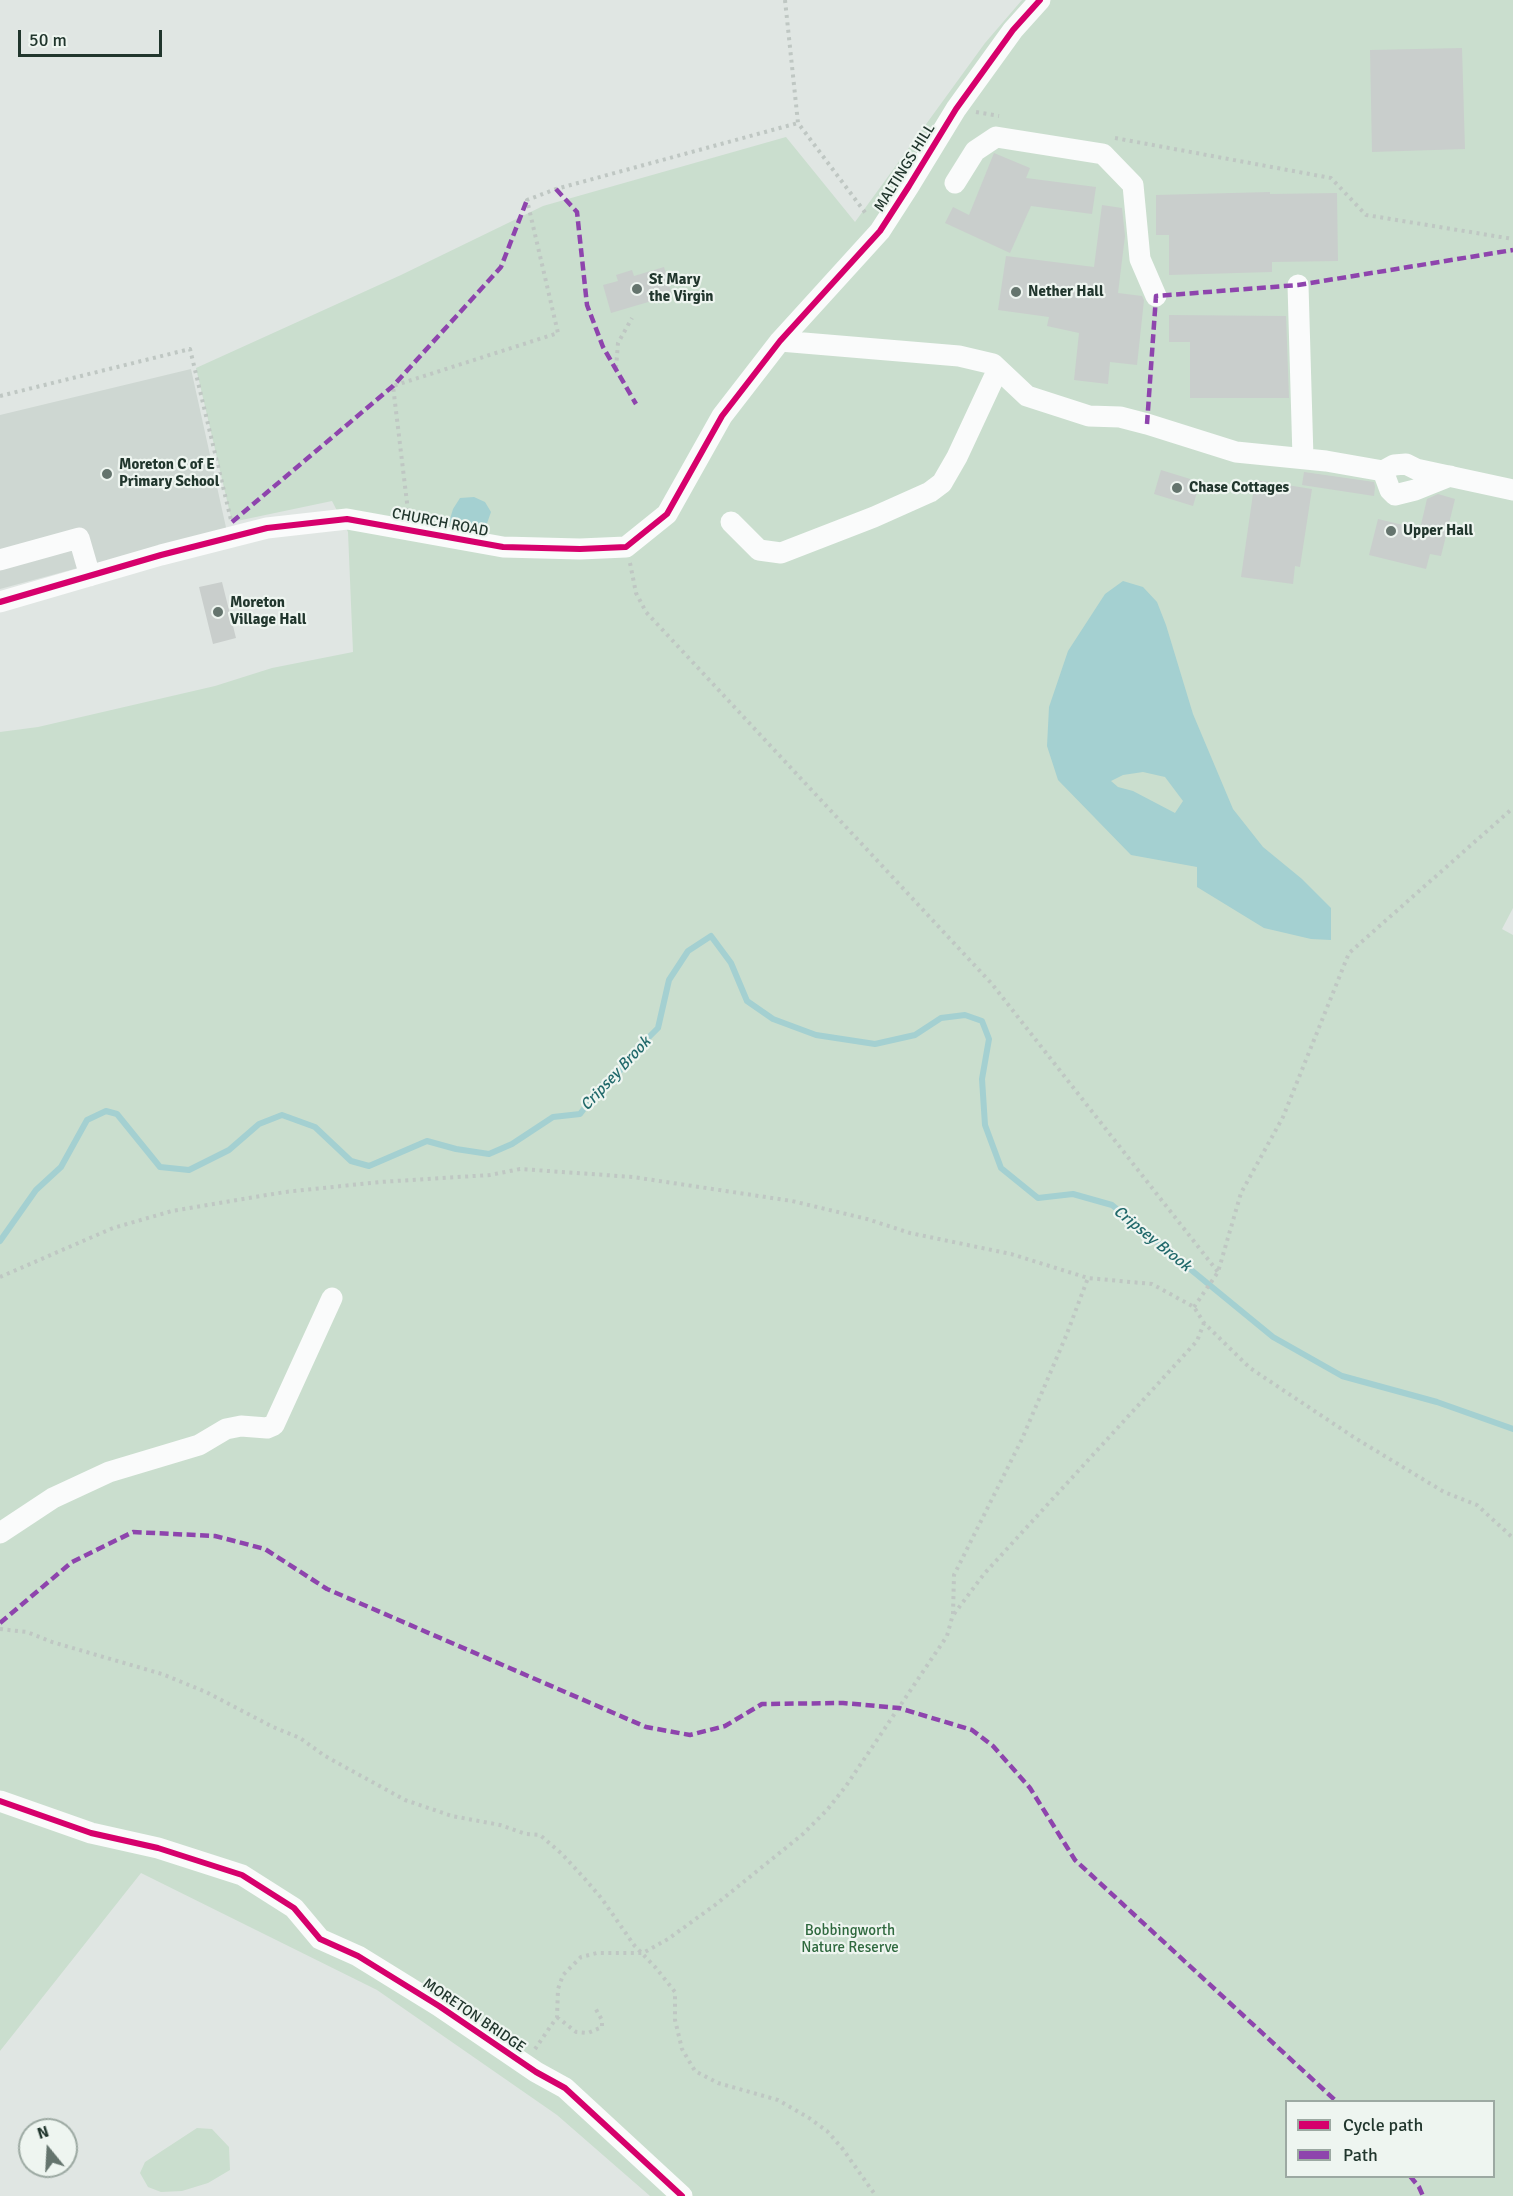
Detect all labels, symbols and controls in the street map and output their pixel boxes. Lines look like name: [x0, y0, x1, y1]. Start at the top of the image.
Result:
scale bar: [21, 18, 165, 56]
text: 50 m: [29, 29, 67, 51]
street label: MALTINGS HILL: [871, 121, 939, 215]
place label: St Mary the Virgin: [649, 271, 714, 306]
marker: St Mary the Virgin: [630, 282, 644, 296]
place label: Nether Hall: [1028, 283, 1104, 301]
marker: Nether Hall: [1009, 285, 1023, 299]
place label: Moreton C of E Primary School: [119, 456, 219, 491]
marker: Moreton C of E Primary School: [100, 467, 114, 481]
place label: Chase Cottages: [1189, 479, 1289, 497]
marker: Chase Cottages: [1170, 481, 1184, 495]
street label: CHURCH ROAD: [390, 505, 490, 541]
place label: Upper Hall: [1403, 522, 1473, 540]
marker: Upper Hall: [1384, 524, 1398, 538]
place label: Moreton Village Hall: [230, 594, 307, 629]
marker: Moreton Village Hall: [211, 605, 225, 619]
water label: Cripsey Brook: [577, 1033, 655, 1115]
water label: Cripsey Brook: [1109, 1202, 1195, 1276]
park label: Bobbingworth Nature Reserve: [801, 1922, 899, 1957]
street label: MORETON BRIDGE: [419, 1975, 529, 2057]
legend: [1285, 2100, 1495, 2178]
text: Cycle path: [1343, 2114, 1423, 2136]
north arrow: [18, 2118, 78, 2178]
text: N: [35, 2122, 51, 2144]
text: Path: [1343, 2144, 1378, 2166]

